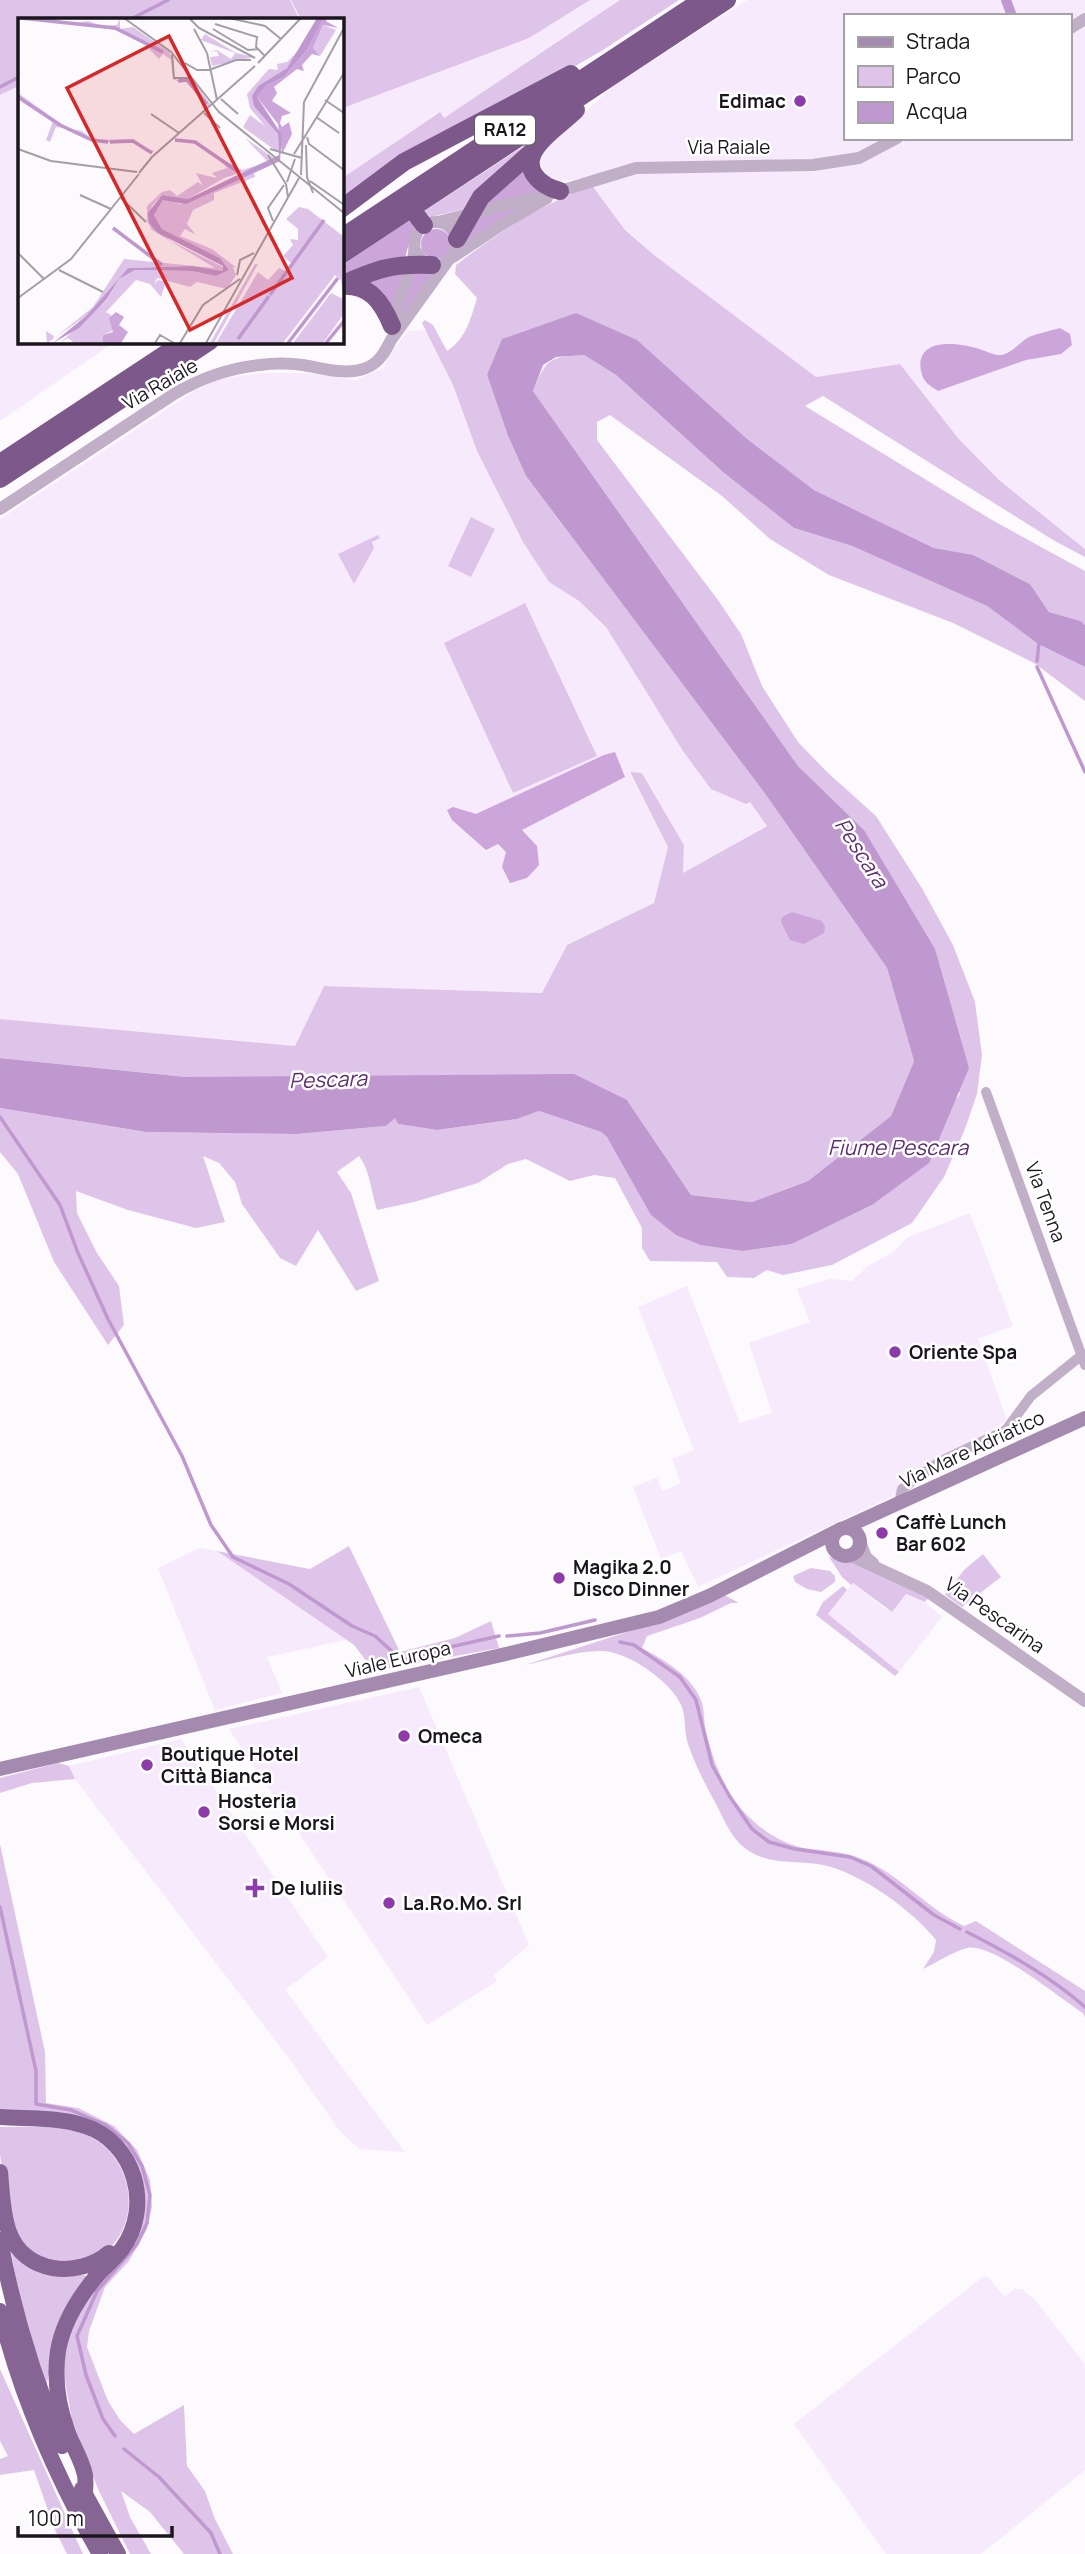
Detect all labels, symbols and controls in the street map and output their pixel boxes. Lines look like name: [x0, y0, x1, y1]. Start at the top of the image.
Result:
legend: [844, 14, 1071, 140]
inset map: [18, 18, 343, 343]
text: Strada: [906, 27, 970, 55]
text: Parco: [906, 62, 961, 90]
place label: Edimac: [719, 88, 786, 114]
marker: Edimac: [792, 93, 808, 109]
text: Acqua: [906, 97, 968, 125]
road number: RA12: [475, 116, 535, 145]
street label: Via Raiale: [688, 134, 770, 160]
street label: Via Raiale: [118, 352, 202, 416]
water label: Pescara: [829, 812, 896, 894]
water label: Pescara: [289, 1064, 369, 1094]
water label: Fiume Pescara: [828, 1133, 969, 1161]
street label: Via Tenna: [1019, 1158, 1073, 1246]
place label: Oriente Spa: [909, 1339, 1017, 1365]
marker: Oriente Spa: [887, 1344, 903, 1360]
street label: Via Mare Adriatico: [896, 1404, 1048, 1494]
place label: Caffè Lunch Bar 602: [896, 1509, 1006, 1557]
marker: Caffè Lunch Bar 602: [874, 1525, 890, 1541]
place label: Magika 2.0 Disco Dinner: [573, 1554, 690, 1602]
marker: Magika 2.0 Disco Dinner: [551, 1570, 567, 1586]
street label: Via Pescarina: [940, 1571, 1050, 1659]
street label: Viale Europa: [343, 1634, 453, 1684]
place label: Omeca: [418, 1723, 482, 1749]
marker: Omeca: [396, 1728, 412, 1744]
place label: Boutique Hotel Città Bianca: [161, 1741, 299, 1789]
marker: Boutique Hotel Città Bianca: [139, 1757, 155, 1773]
place label: Hosteria Sorsi e Morsi: [218, 1788, 335, 1836]
marker: Hosteria Sorsi e Morsi: [196, 1804, 212, 1820]
place label: De Iuliis: [271, 1875, 343, 1901]
marker: De Iuliis: [245, 1878, 265, 1898]
place label: La.Ro.Mo. Srl: [403, 1890, 522, 1916]
marker: La.Ro.Mo. Srl: [381, 1895, 397, 1911]
scale bar: [18, 2494, 172, 2538]
text: 100 m: [28, 2504, 84, 2532]

